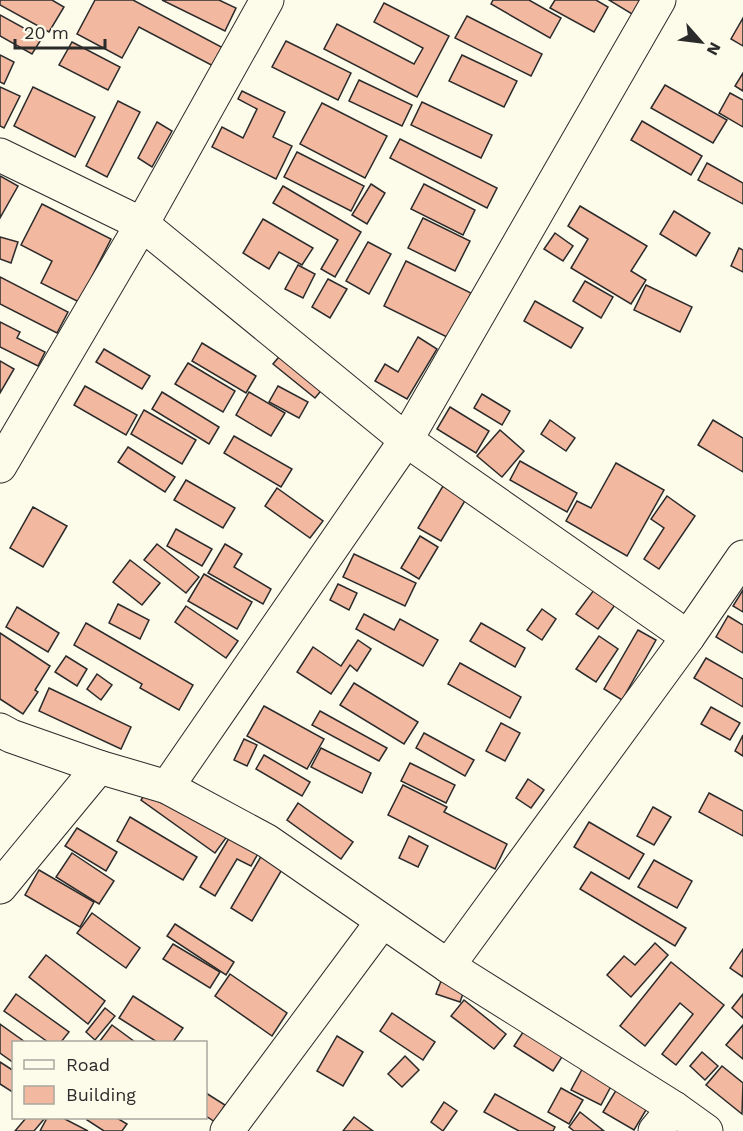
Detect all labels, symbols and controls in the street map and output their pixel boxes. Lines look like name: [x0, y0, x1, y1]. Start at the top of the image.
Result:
scale bar: [15, 12, 105, 50]
north arrow: [671, 12, 731, 72]
text: 20 m: [24, 22, 69, 43]
text: N: [703, 39, 725, 59]
legend: [12, 1041, 207, 1119]
text: Road: [66, 1054, 110, 1075]
text: Building: [66, 1084, 136, 1105]

